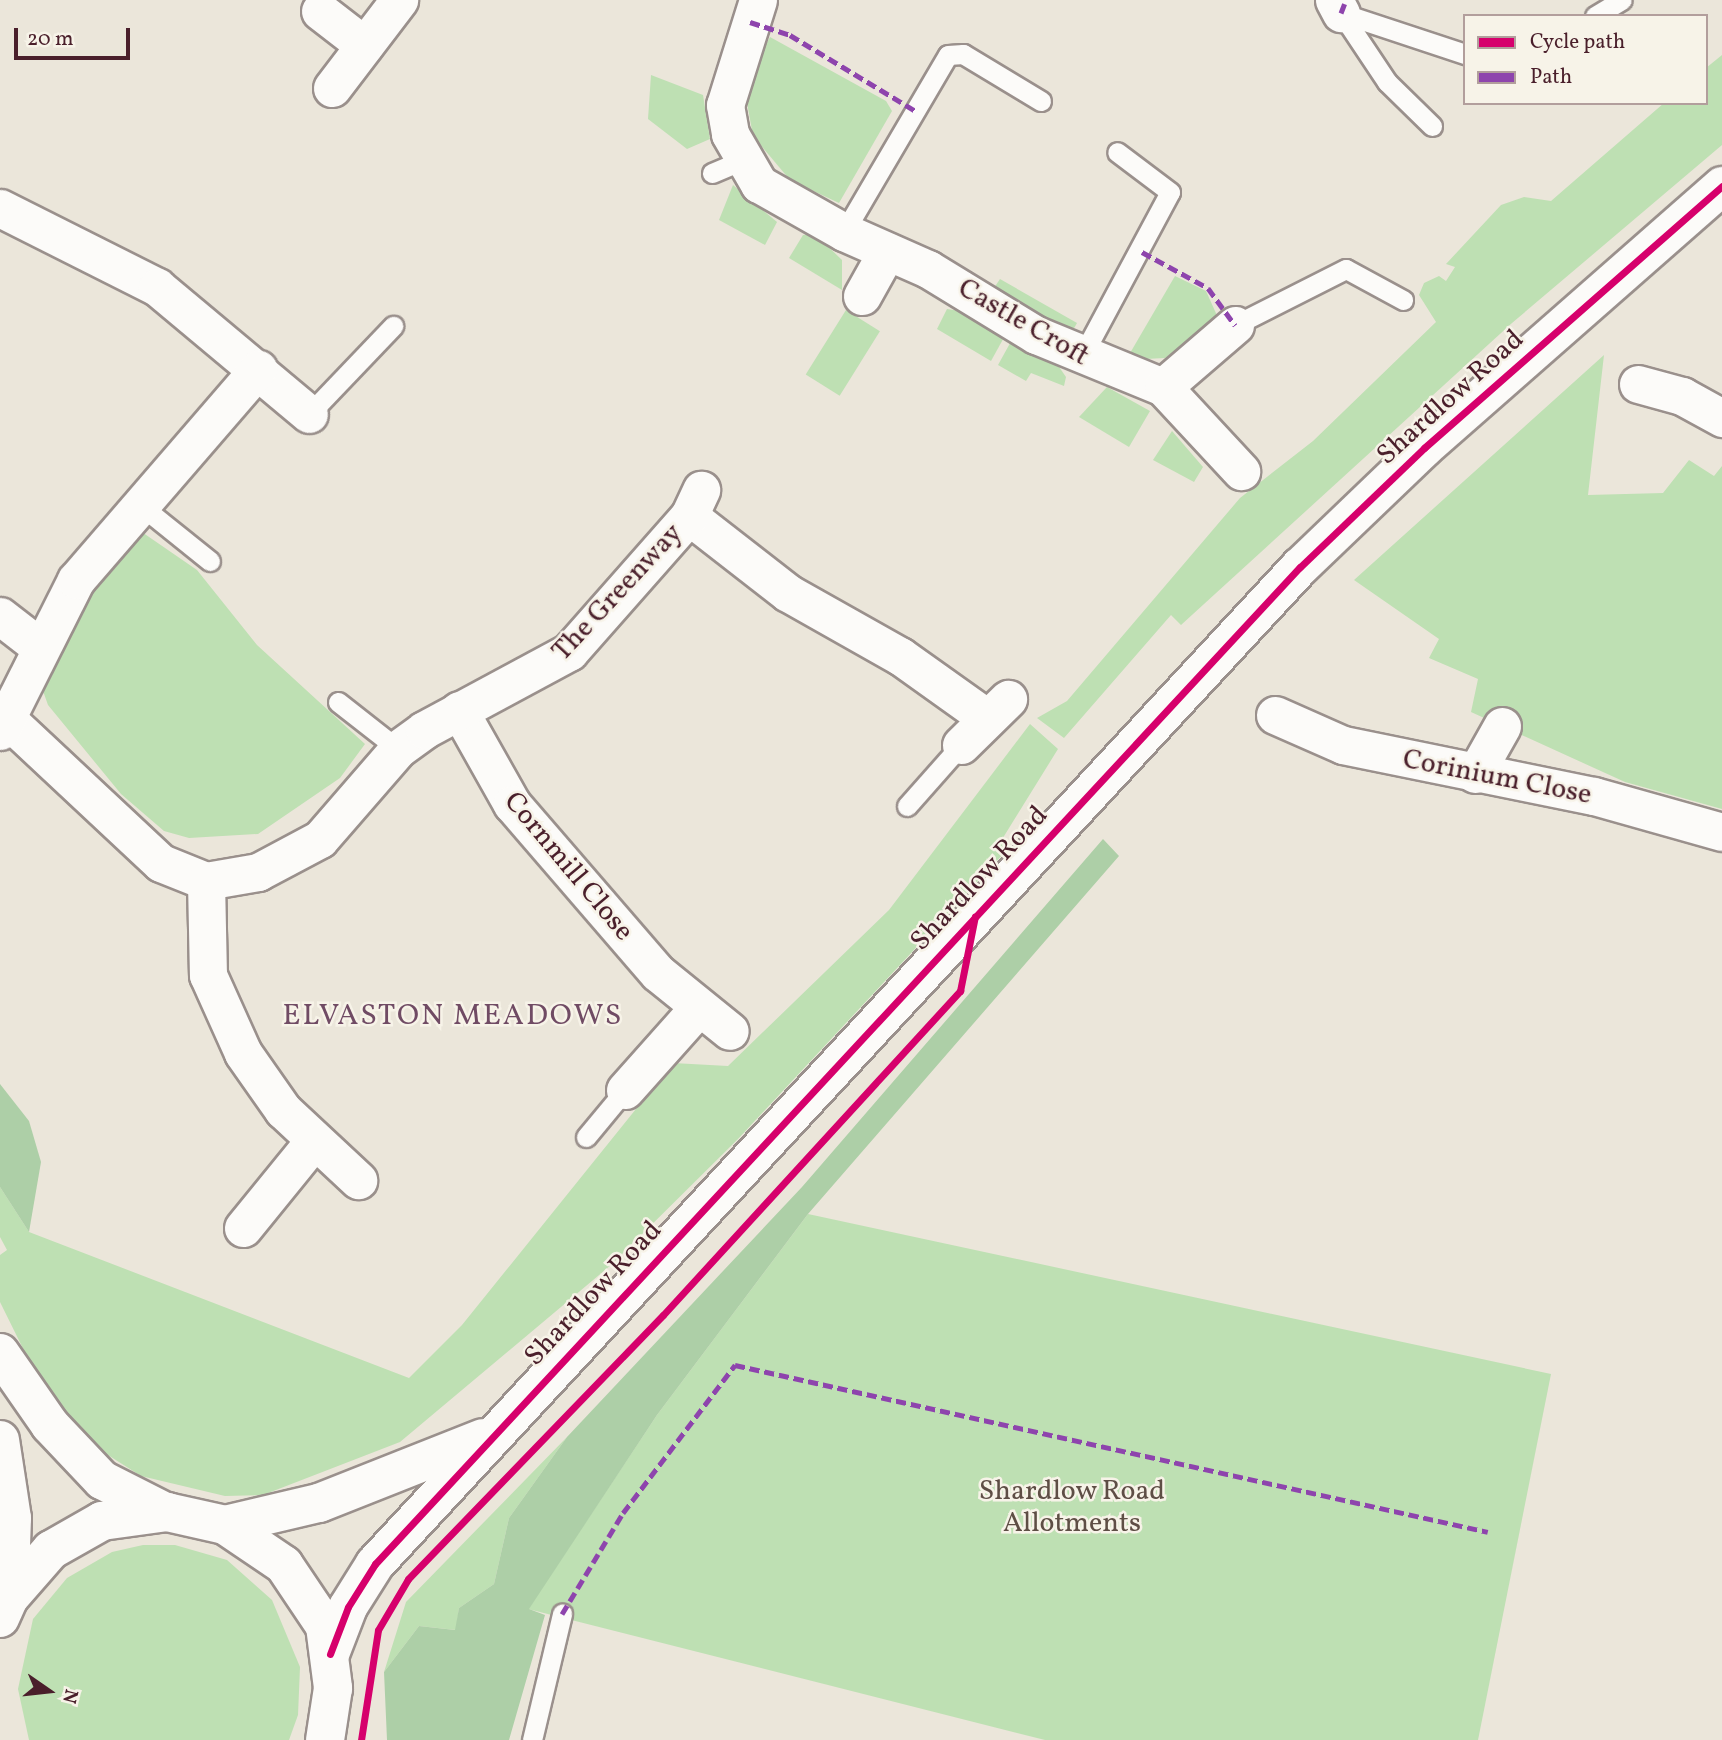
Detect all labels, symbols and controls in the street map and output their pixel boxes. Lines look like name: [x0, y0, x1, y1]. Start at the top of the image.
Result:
scale bar: [18, 14, 133, 58]
legend: [1463, 14, 1708, 105]
text: 20 m: [27, 25, 73, 54]
text: Cycle path: [1530, 28, 1625, 57]
text: Path: [1530, 63, 1572, 92]
street label: Castle Croft: [952, 272, 1094, 374]
street label: Shardlow Road: [1370, 323, 1532, 473]
street label: The Greenway: [546, 517, 690, 669]
street label: Corinium Close: [1400, 743, 1594, 813]
street label: Cornmill Close: [496, 786, 640, 948]
street label: Shardlow Road: [904, 799, 1056, 959]
district label: ELVASTON MEADOWS: [285, 998, 621, 1034]
street label: Shardlow Road: [518, 1214, 670, 1374]
park label: Shardlow Road Allotments: [978, 1475, 1166, 1541]
north arrow: [14, 1656, 84, 1726]
text: N: [55, 1686, 84, 1706]

